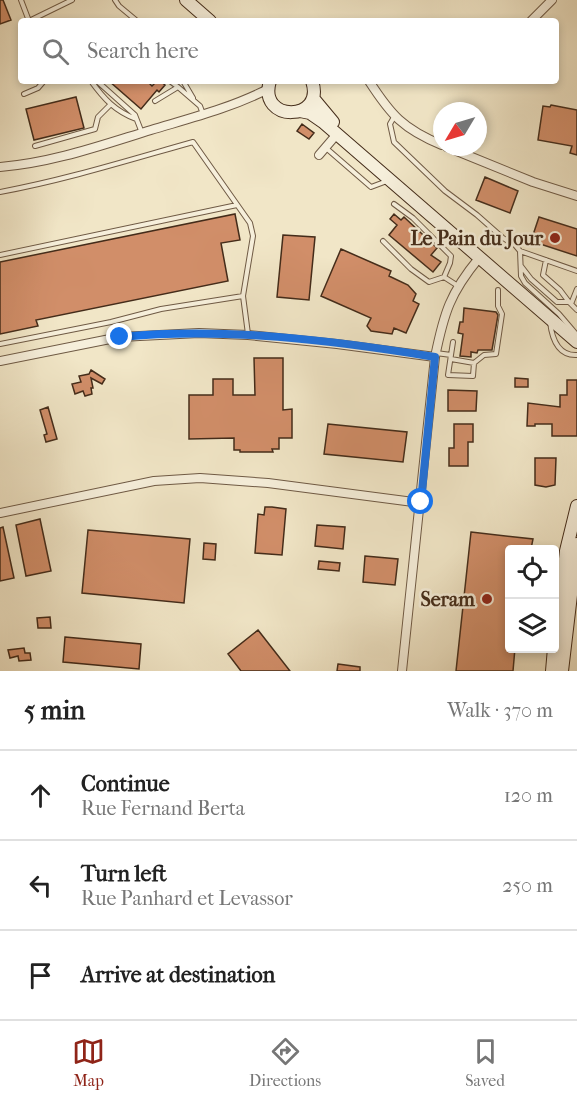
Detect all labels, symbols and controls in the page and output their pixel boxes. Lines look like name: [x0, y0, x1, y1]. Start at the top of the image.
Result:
search box: [18, 18, 559, 84]
icon: search: [39, 35, 72, 68]
text: Search here: [87, 38, 199, 64]
north arrow: [433, 102, 487, 156]
place label: Le Pain du Jour: [410, 227, 543, 250]
marker: Le Pain du Jour: [548, 231, 562, 245]
route end: [106, 323, 132, 349]
route start: [407, 488, 433, 514]
map controls: [505, 545, 559, 653]
button: locate: [505, 545, 559, 599]
place label: Seram: [420, 588, 475, 611]
marker: Seram: [480, 592, 494, 606]
button: layers: [505, 599, 559, 653]
text: 5 min: [24, 695, 85, 726]
text: Walk · 370 m: [447, 699, 553, 722]
text: Continue: [81, 771, 170, 797]
icon: ahead: [24, 779, 57, 812]
text: 120 m: [504, 784, 553, 807]
text: Rue Fernand Berta: [81, 797, 245, 820]
text: Turn left: [81, 861, 167, 887]
icon: left: [24, 869, 57, 902]
text: 250 m: [502, 874, 553, 897]
text: Rue Panhard et Levassor: [81, 887, 293, 910]
icon: arrive: [24, 959, 57, 992]
text: Arrive at destination: [81, 962, 275, 988]
tab: Map: [72, 1035, 105, 1090]
tab: Directions: [249, 1035, 321, 1090]
tab: Saved: [465, 1035, 505, 1090]

